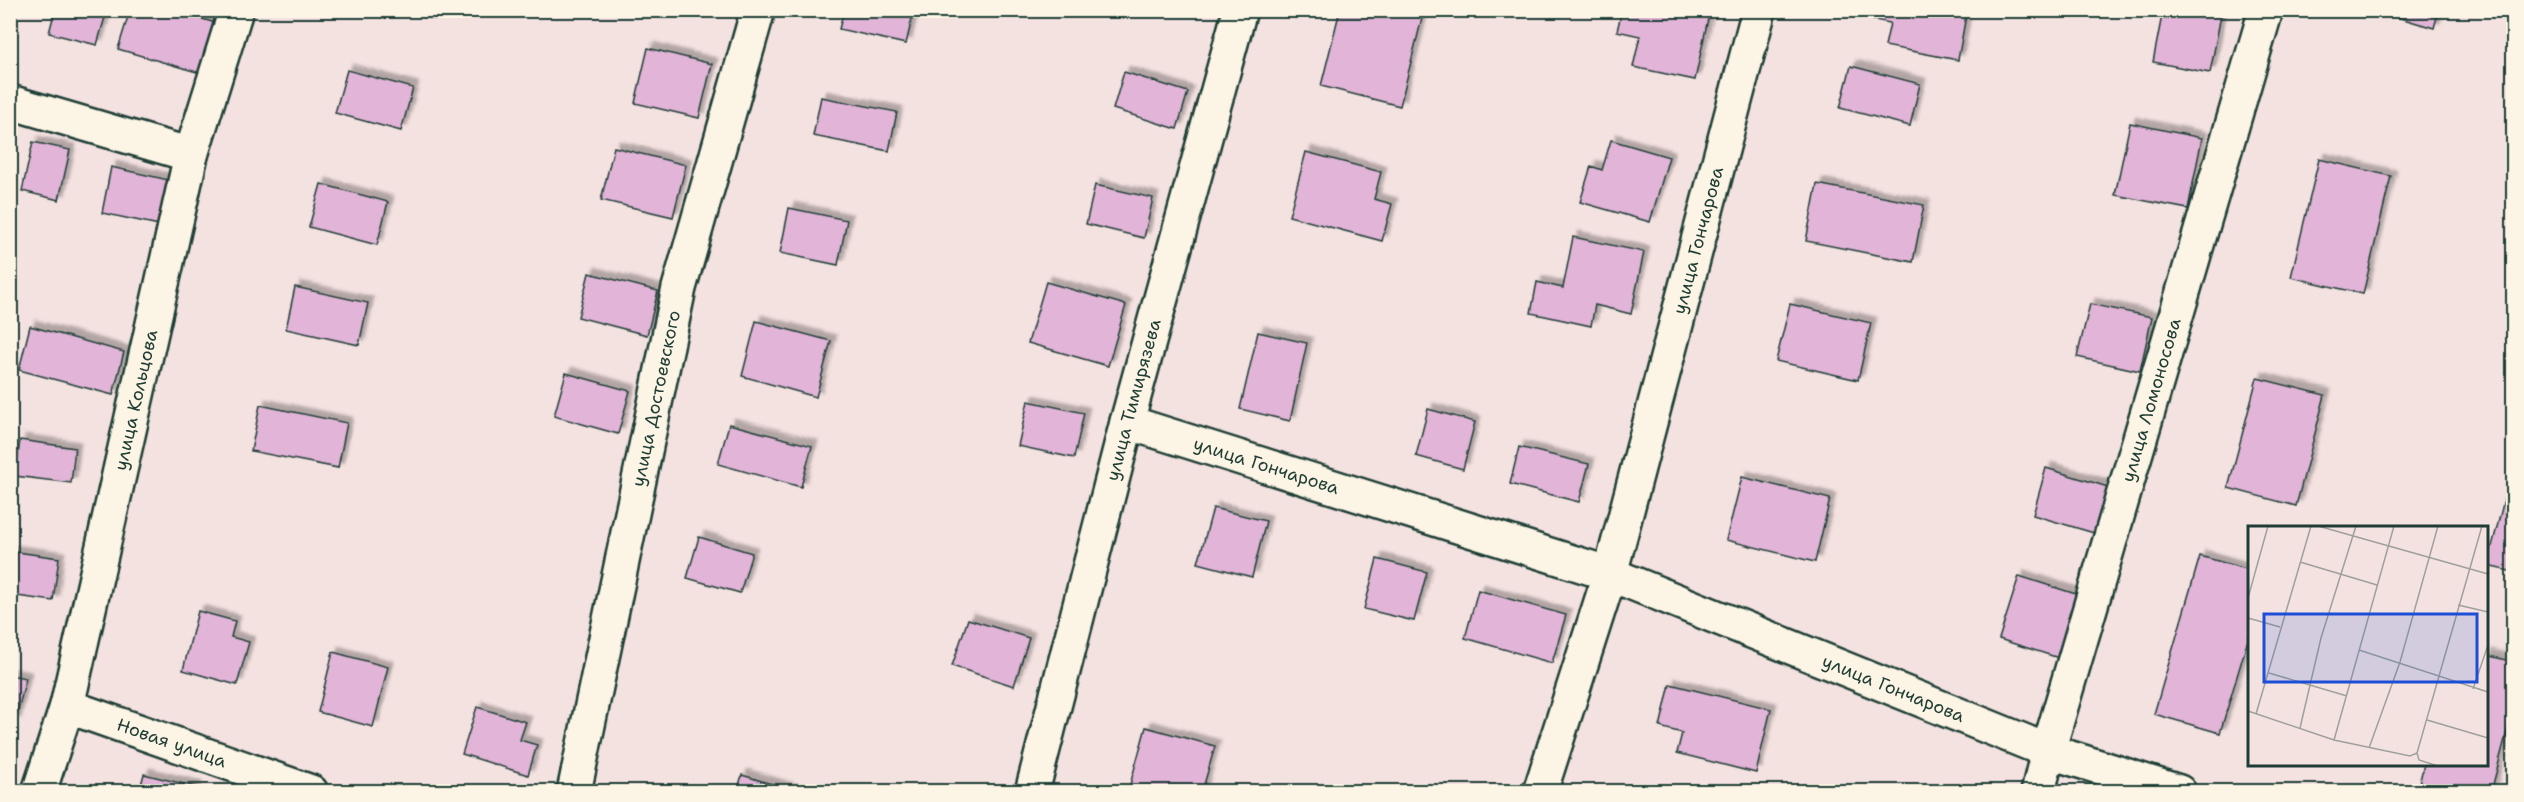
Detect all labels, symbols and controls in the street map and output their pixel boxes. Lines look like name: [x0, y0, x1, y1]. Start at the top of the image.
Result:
street label: улица Гончарова: [1667, 164, 1729, 317]
street label: улица Достоевского: [626, 308, 686, 489]
street label: улица Ломоносова: [2116, 315, 2187, 485]
street label: улица Тимирязева: [1100, 316, 1167, 484]
street label: улица Кольцова: [108, 327, 163, 473]
street label: улица Гончарова: [1190, 432, 1342, 500]
inset map: [2248, 526, 2488, 766]
street label: улица Гончарова: [1819, 649, 1968, 728]
street label: Новая улица: [113, 712, 230, 773]

